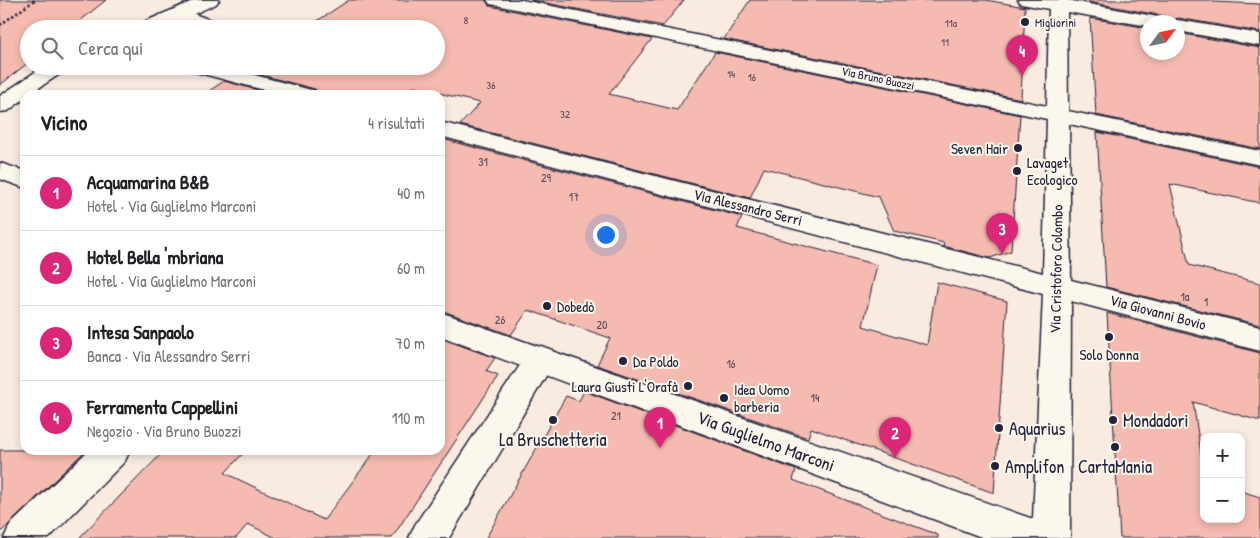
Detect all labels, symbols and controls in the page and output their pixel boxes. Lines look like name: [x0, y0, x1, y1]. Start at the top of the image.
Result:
house number: 8: [464, 13, 469, 27]
place label: Migliorini: [1035, 14, 1076, 31]
north arrow: [1140, 15, 1185, 60]
house number: 11a: [945, 16, 958, 30]
marker: Migliorini: [1019, 16, 1031, 28]
search box: [20, 20, 445, 75]
icon: search: [38, 34, 66, 62]
text: Cerca qui: [78, 35, 143, 61]
house number: 11: [941, 35, 949, 49]
pin: 4: [1006, 35, 1038, 76]
street label: Via Bruno Buozzi: [840, 62, 916, 94]
house number: 14: [727, 67, 735, 81]
house number: 16: [748, 70, 757, 84]
house number: 36: [486, 78, 496, 92]
house number: 32: [560, 107, 570, 121]
text: Vicino: [40, 108, 87, 137]
text: 4 risultati: [368, 112, 425, 134]
place label: Seven Hair: [951, 138, 1008, 159]
marker: Seven Hair: [1012, 142, 1024, 154]
place label: Lavaget Ecologico: [1027, 152, 1077, 190]
house number: 31: [478, 153, 488, 170]
marker: Lavaget Ecologico: [1011, 165, 1023, 177]
text: Acquamarina B&B: [87, 169, 209, 195]
house number: 29: [541, 169, 552, 186]
text: 1: [53, 182, 59, 204]
text: 40 m: [397, 182, 425, 204]
street label: Via Alessandro Serri: [691, 183, 805, 231]
house number: 17: [569, 188, 579, 205]
text: Hotel · Via Guglielmo Marconi: [87, 195, 256, 217]
street label: Via Cristoforo Colombo: [1044, 204, 1068, 334]
pin: 3: [986, 213, 1018, 254]
your location: [593, 222, 619, 248]
text: Hotel Bella 'mbriana: [87, 244, 223, 270]
text: 2: [52, 257, 60, 279]
text: 60 m: [397, 257, 425, 279]
text: Hotel · Via Guglielmo Marconi: [87, 270, 256, 292]
house number: 1a: [1180, 288, 1190, 305]
street label: Via Giovanni Bovio: [1107, 289, 1209, 335]
house number: 1: [1204, 293, 1208, 310]
place label: Dobedò: [557, 296, 594, 317]
marker: Dobedò: [541, 300, 553, 312]
house number: 26: [495, 311, 505, 328]
house number: 20: [597, 316, 608, 333]
text: Intesa Sanpaolo: [87, 319, 194, 345]
marker: Solo Donna: [1103, 331, 1115, 343]
text: 3: [52, 332, 60, 354]
text: 70 m: [395, 332, 425, 354]
place label: Solo Donna: [1079, 344, 1139, 365]
text: Banca · Via Alessandro Serri: [87, 345, 251, 367]
place label: Da Poldo: [633, 351, 679, 372]
marker: Da Poldo: [617, 355, 629, 367]
house number: 16: [726, 355, 736, 372]
place label: Laura Giusti L'Orafà: [572, 376, 678, 397]
place label: Idea Uomo barberia: [734, 379, 789, 417]
marker: Laura Giusti L'Orafà: [682, 380, 694, 392]
house number: 14: [811, 389, 820, 406]
marker: Idea Uomo barberia: [718, 392, 730, 404]
text: Ferramenta Cappellini: [87, 394, 238, 420]
street label: Via Guglielmo Marconi: [694, 405, 838, 477]
text: 4: [53, 407, 59, 429]
text: 110 m: [392, 407, 425, 429]
house number: 21: [611, 407, 621, 424]
pin: 1: [644, 407, 676, 448]
place label: Mondadori: [1123, 408, 1188, 433]
marker: La Bruschetteria: [547, 414, 559, 426]
marker: Mondadori: [1107, 414, 1119, 426]
place label: Aquarius: [1009, 416, 1066, 441]
pin: 2: [879, 417, 911, 458]
text: Negozio · Via Bruno Buozzi: [87, 420, 242, 442]
marker: Aquarius: [993, 422, 1005, 434]
place label: La Bruschetteria: [499, 427, 607, 452]
map controls: [1200, 433, 1245, 523]
button: +: [1200, 433, 1245, 478]
marker: CartaMania: [1109, 441, 1121, 453]
place label: Amplifon: [1005, 454, 1064, 479]
place label: CartaMania: [1078, 454, 1152, 479]
marker: Amplifon: [989, 460, 1001, 472]
button: −: [1200, 478, 1245, 523]

